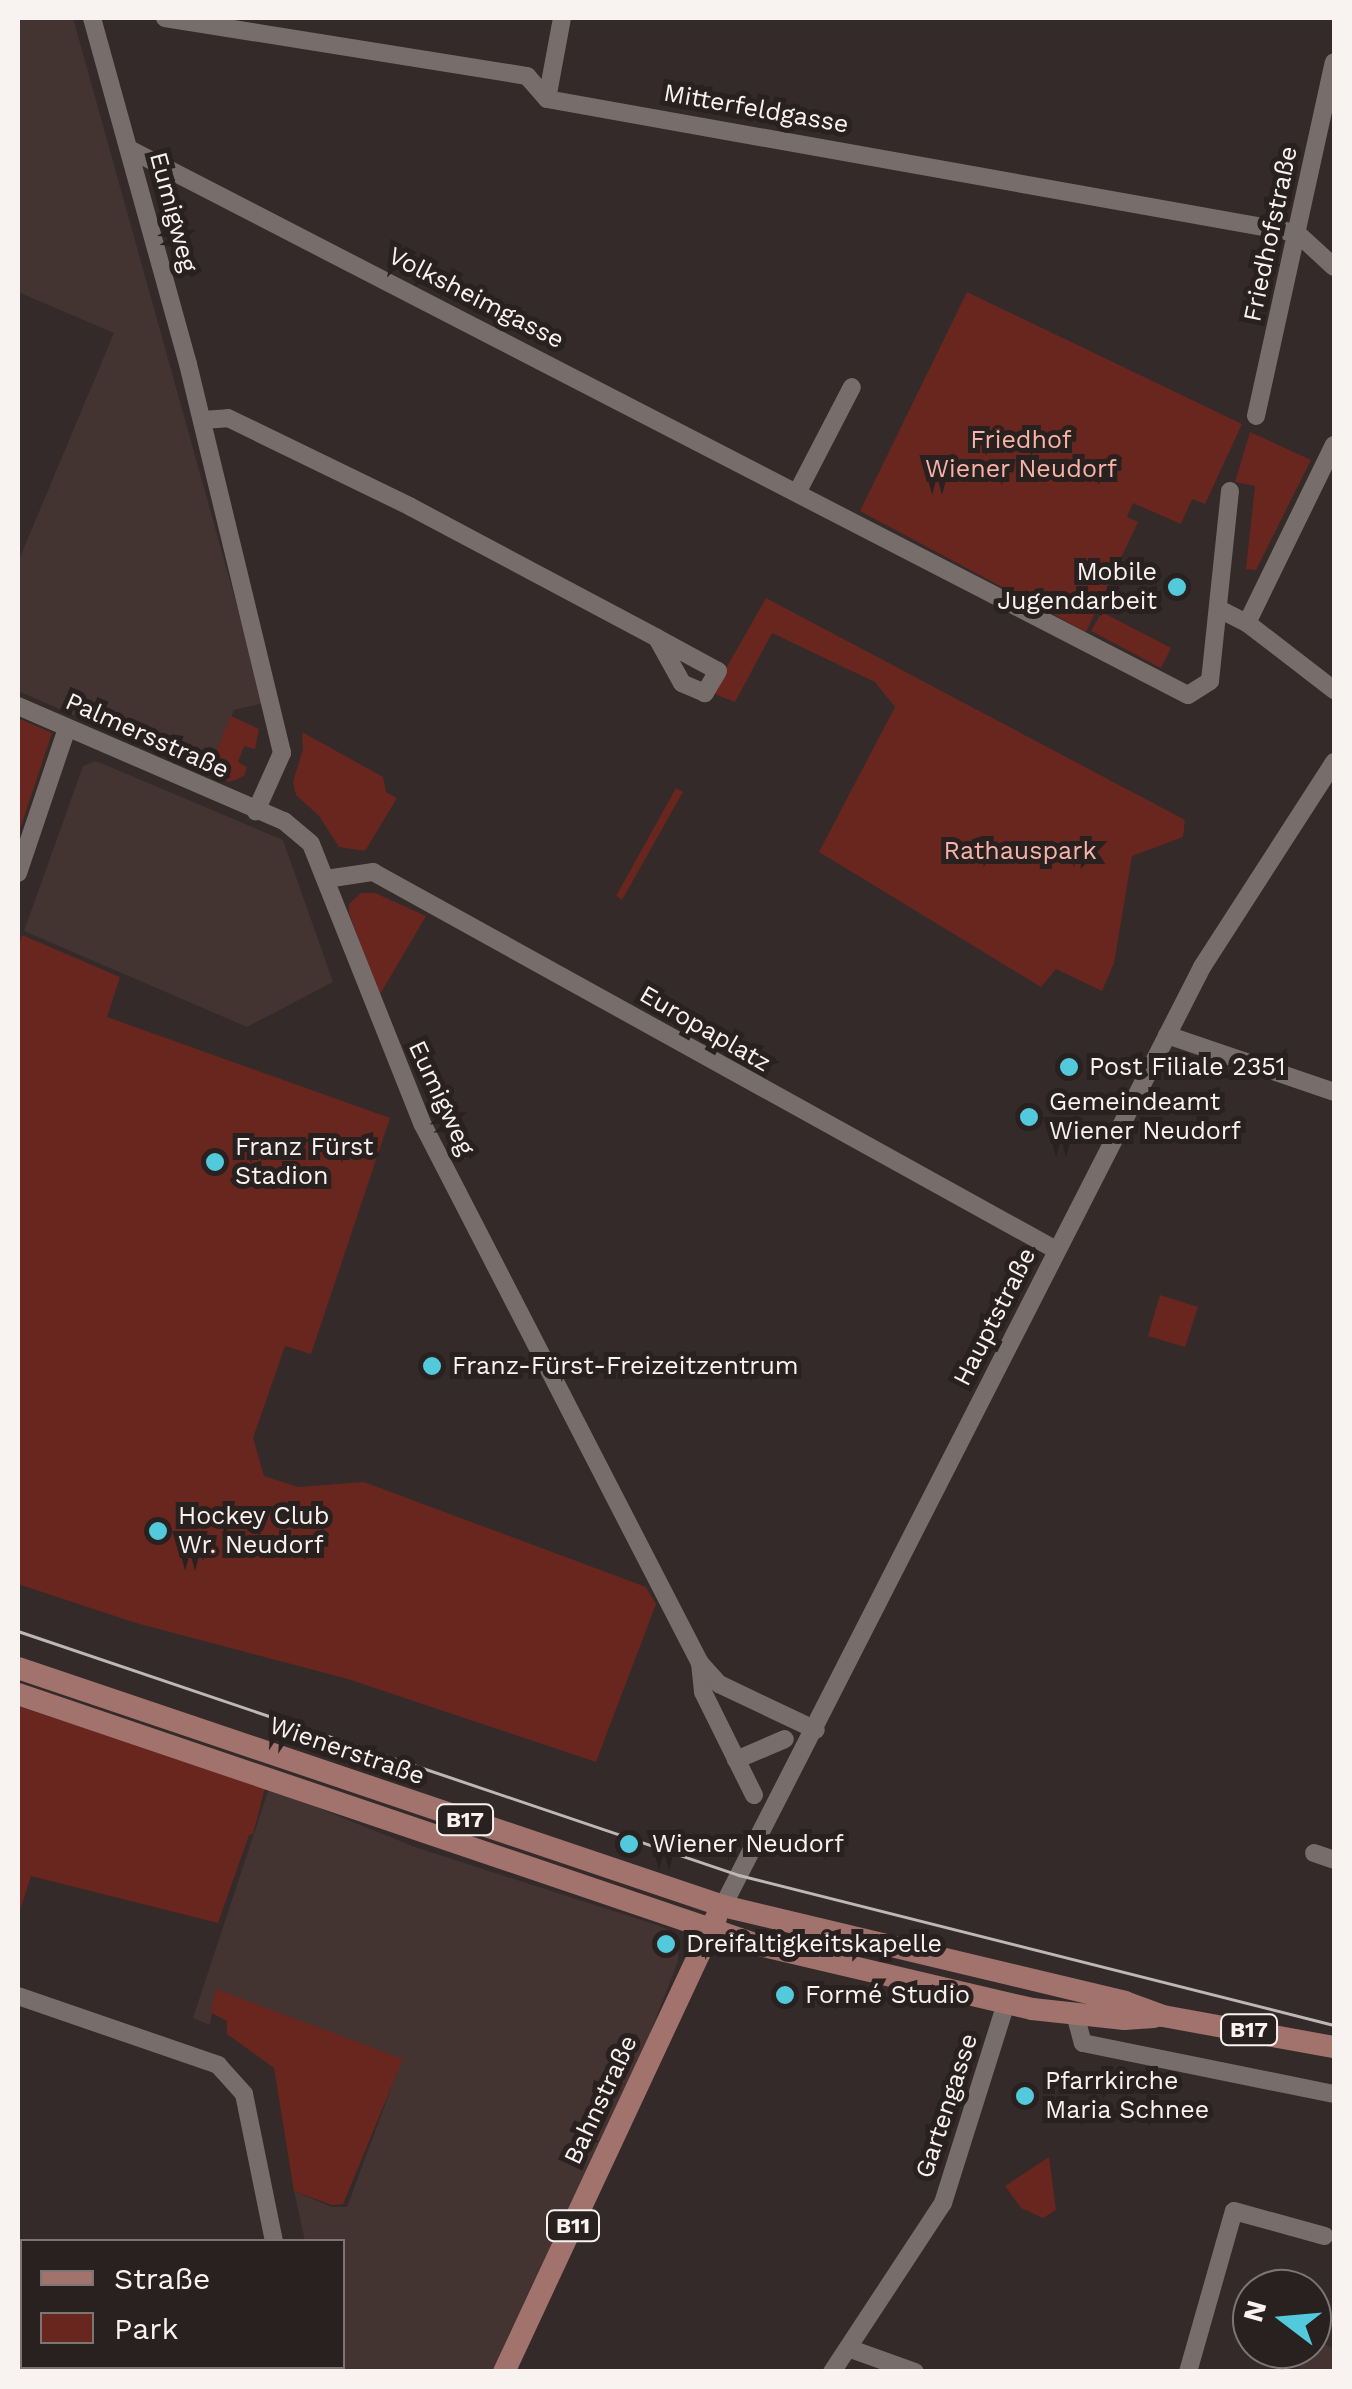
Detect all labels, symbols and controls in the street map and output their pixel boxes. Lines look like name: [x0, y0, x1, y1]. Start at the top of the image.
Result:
street label: Mitterfeldgasse: [661, 78, 851, 140]
street label: Friedhofstraße: [1238, 143, 1304, 325]
street label: Eumigweg: [143, 149, 203, 275]
street label: Volksheimgasse: [383, 241, 569, 355]
park label: Friedhof Wiener Neudorf: [925, 426, 1117, 485]
place label: Mobile Jugendarbeit: [997, 558, 1157, 617]
marker: Mobile Jugendarbeit: [1166, 576, 1188, 598]
street label: Palmersstraße: [61, 687, 233, 785]
park label: Rathauspark: [943, 836, 1097, 866]
street label: Europaplatz: [634, 979, 776, 1079]
street label: Eumigweg: [401, 1036, 481, 1160]
place label: Post Filiale 2351: [1089, 1052, 1286, 1082]
marker: Post Filiale 2351: [1058, 1056, 1080, 1078]
place label: Gemeindeamt Wiener Neudorf: [1049, 1088, 1241, 1147]
marker: Gemeindeamt Wiener Neudorf: [1018, 1106, 1040, 1128]
place label: Franz Fürst Stadion: [235, 1133, 374, 1192]
marker: Franz Fürst Stadion: [204, 1151, 226, 1173]
street label: Hauptstraße: [947, 1243, 1043, 1391]
place label: Franz-Fürst-Freizeitzentrum: [452, 1351, 799, 1381]
marker: Franz-Fürst-Freizeitzentrum: [421, 1355, 443, 1377]
place label: Hockey Club Wr. Neudorf: [178, 1502, 330, 1561]
marker: Hockey Club Wr. Neudorf: [147, 1520, 169, 1542]
street label: Wienerstraße: [265, 1710, 429, 1792]
road number: B17: [435, 1803, 495, 1837]
place label: Wiener Neudorf: [652, 1829, 844, 1859]
marker: Wiener Neudorf: [616, 1831, 642, 1857]
place label: Dreifaltigkeitskapelle: [686, 1929, 942, 1959]
marker: Dreifaltigkeitskapelle: [655, 1933, 677, 1955]
place label: Formé Studio: [805, 1980, 970, 2010]
marker: Formé Studio: [774, 1984, 796, 2006]
road number: B17: [1219, 2013, 1279, 2047]
street label: Gartengasse: [910, 2030, 984, 2182]
street label: Bahnstraße: [558, 2031, 644, 2169]
place label: Pfarrkirche Maria Schnee: [1045, 2067, 1210, 2126]
marker: Pfarrkirche Maria Schnee: [1014, 2085, 1036, 2107]
road number: B11: [546, 2209, 600, 2243]
legend: [20, 2239, 345, 2369]
text: Straße: [114, 2261, 210, 2296]
north arrow: [1232, 2269, 1332, 2369]
text: N: [1236, 2297, 1273, 2326]
text: Park: [114, 2311, 179, 2346]

